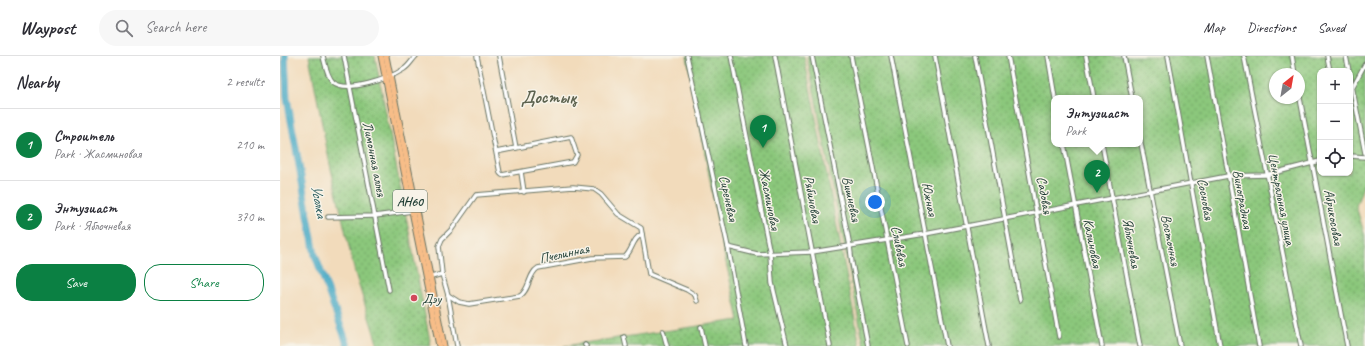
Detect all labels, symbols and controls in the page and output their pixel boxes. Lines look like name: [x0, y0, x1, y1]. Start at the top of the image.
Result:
search box: [99, 10, 379, 46]
text: Waypost: [20, 16, 75, 40]
icon: search: [113, 17, 135, 39]
text: Search here: [145, 18, 206, 37]
text: Map: [1204, 19, 1225, 36]
text: Directions: [1247, 19, 1296, 36]
text: Saved: [1318, 19, 1345, 36]
north arrow: [1269, 68, 1305, 104]
map controls: [1317, 68, 1353, 176]
button: +: [1317, 68, 1353, 104]
text: Nearby: [16, 72, 59, 93]
text: 2 results: [226, 74, 264, 90]
district label: Достық: [521, 86, 578, 108]
popup: [1051, 95, 1143, 147]
text: Энтузиаст: [1066, 104, 1128, 123]
button: −: [1317, 104, 1353, 140]
pin: 1: [750, 115, 776, 148]
street label: Лимонная аллея: [359, 120, 390, 199]
text: Park: [1066, 123, 1086, 139]
text: Строитель: [54, 127, 114, 146]
text: 1: [26, 137, 32, 153]
text: 210 m: [236, 137, 264, 153]
button: locate: [1317, 140, 1353, 176]
text: Park · Жасминовая: [54, 146, 141, 162]
street label: Центральная улица: [1264, 151, 1299, 248]
pin: 2: [1084, 160, 1110, 193]
street label: Жасминовая: [755, 167, 784, 233]
street label: Виноградная: [1229, 169, 1256, 231]
street label: Сиреневая: [715, 174, 742, 224]
street label: Рябиновая: [800, 174, 825, 226]
street label: Вишневая: [838, 175, 865, 224]
street label: Садовая: [1033, 175, 1056, 216]
street label: Сосновая: [1193, 177, 1218, 222]
street label: Южная: [918, 181, 941, 219]
water label: Усолка: [306, 183, 331, 221]
street label: Абрикосовая: [1320, 188, 1347, 248]
road number: АН60: [393, 190, 427, 212]
your location: [865, 192, 885, 212]
text: Энтузиаст: [54, 199, 117, 218]
text: 2: [26, 209, 32, 225]
text: 370 m: [236, 209, 264, 225]
street label: Восточная: [1157, 213, 1184, 268]
street label: Калиновая: [1079, 217, 1106, 271]
street label: Яблочневая: [1119, 217, 1144, 270]
text: Park · Яблочневая: [54, 218, 130, 234]
street label: Сливовая: [887, 224, 912, 269]
street label: Пчелинная: [538, 240, 591, 267]
button: Save: [16, 264, 136, 301]
button: Share: [144, 264, 264, 301]
place label: Дэу: [422, 290, 442, 307]
marker: Дэу: [409, 293, 419, 303]

